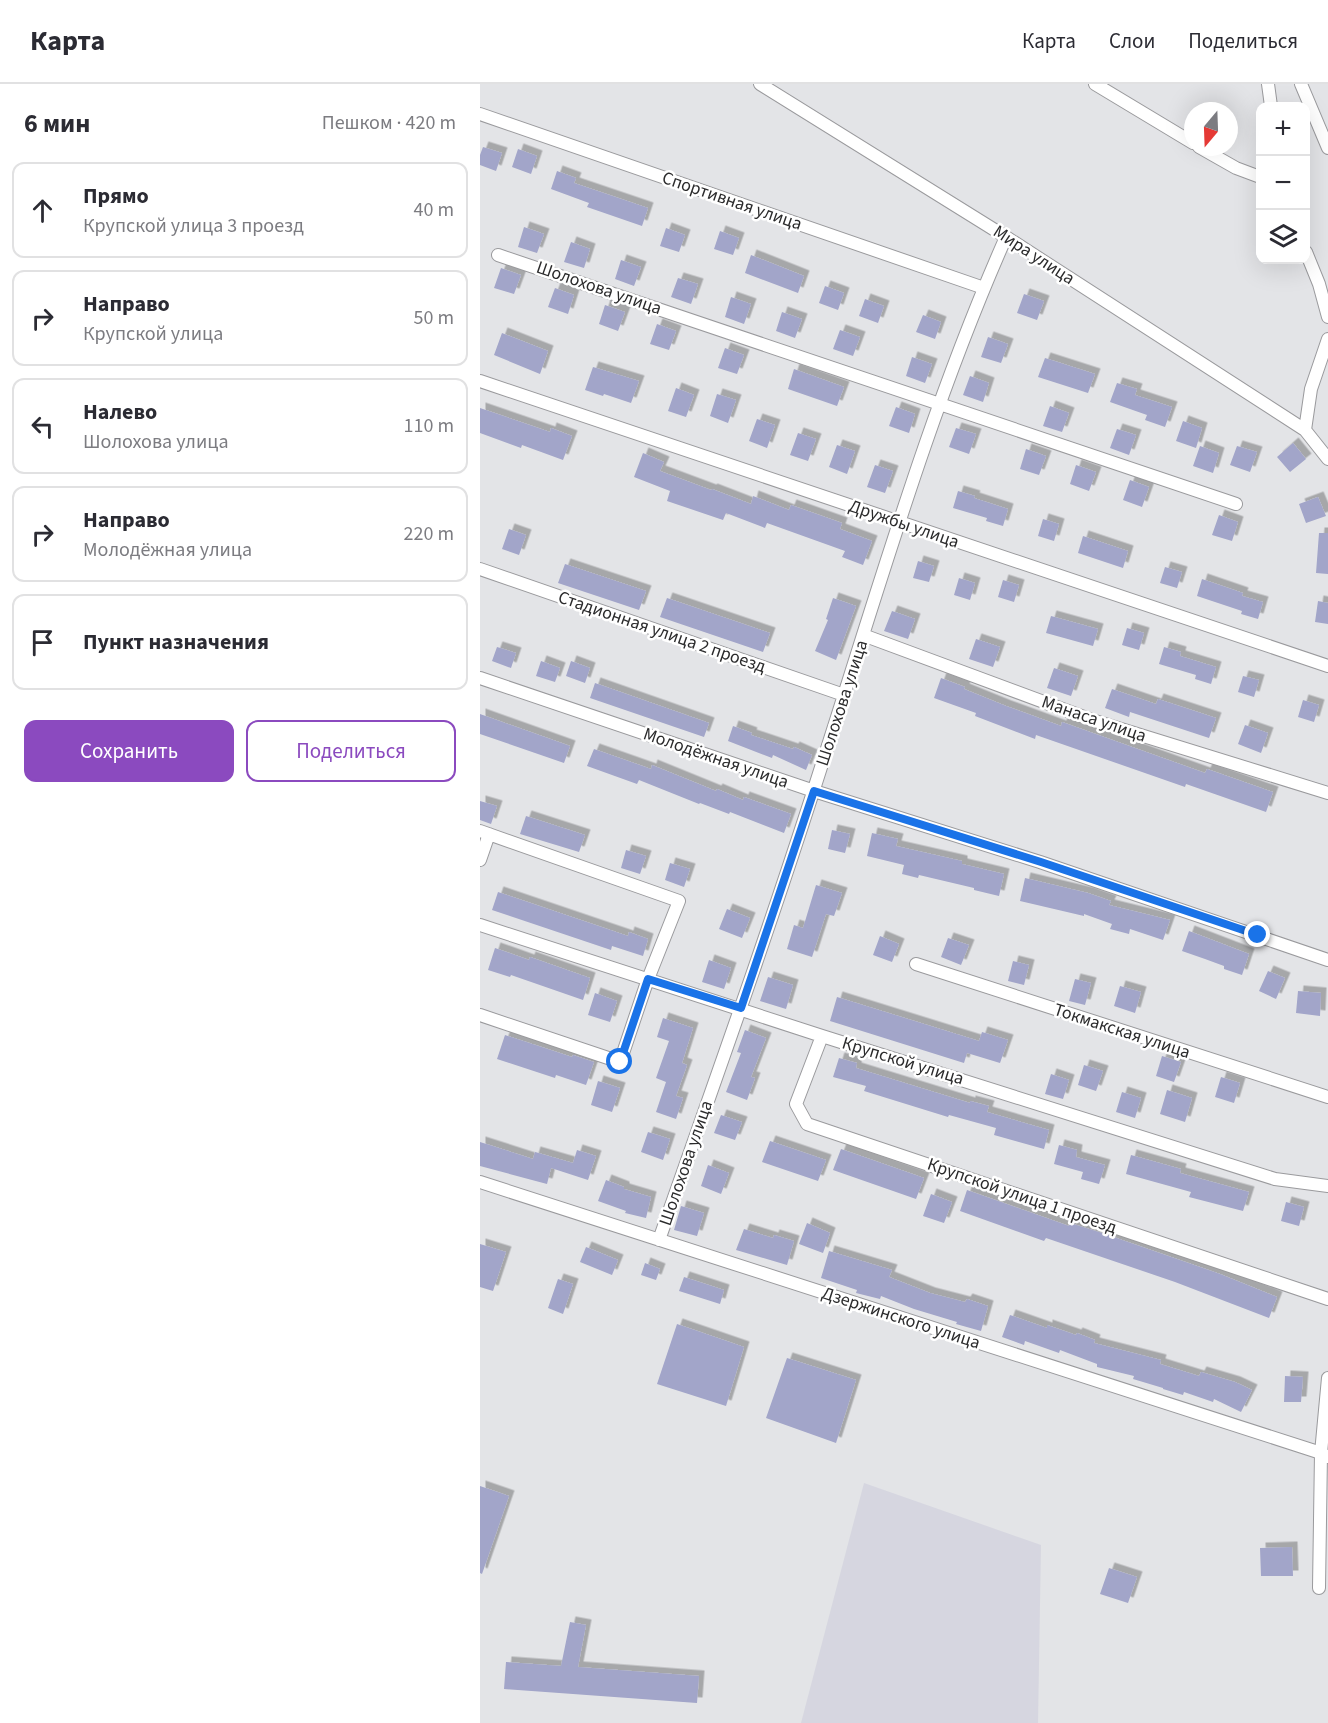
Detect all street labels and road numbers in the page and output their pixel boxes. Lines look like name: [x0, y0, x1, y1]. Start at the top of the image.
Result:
street label: Спортивная улица: [659, 165, 805, 237]
street label: Мира улица: [988, 219, 1080, 291]
street label: Шолохова улица: [533, 255, 665, 321]
street label: Дружбы улица: [846, 493, 962, 555]
street label: Стадионная улица 2 проезд: [555, 585, 770, 679]
street label: Шолохова улица: [810, 637, 874, 769]
street label: Манаса улица: [1038, 689, 1150, 749]
street label: Молодёжная улица: [640, 721, 792, 795]
street label: Токмакская улица: [1050, 997, 1194, 1065]
street label: Крупской улица: [839, 1031, 967, 1091]
street label: Шолохова улица: [653, 1097, 719, 1229]
street label: Крупской улица 1 проезд: [924, 1152, 1120, 1240]
street label: Дзержинского улица: [819, 1281, 983, 1355]

